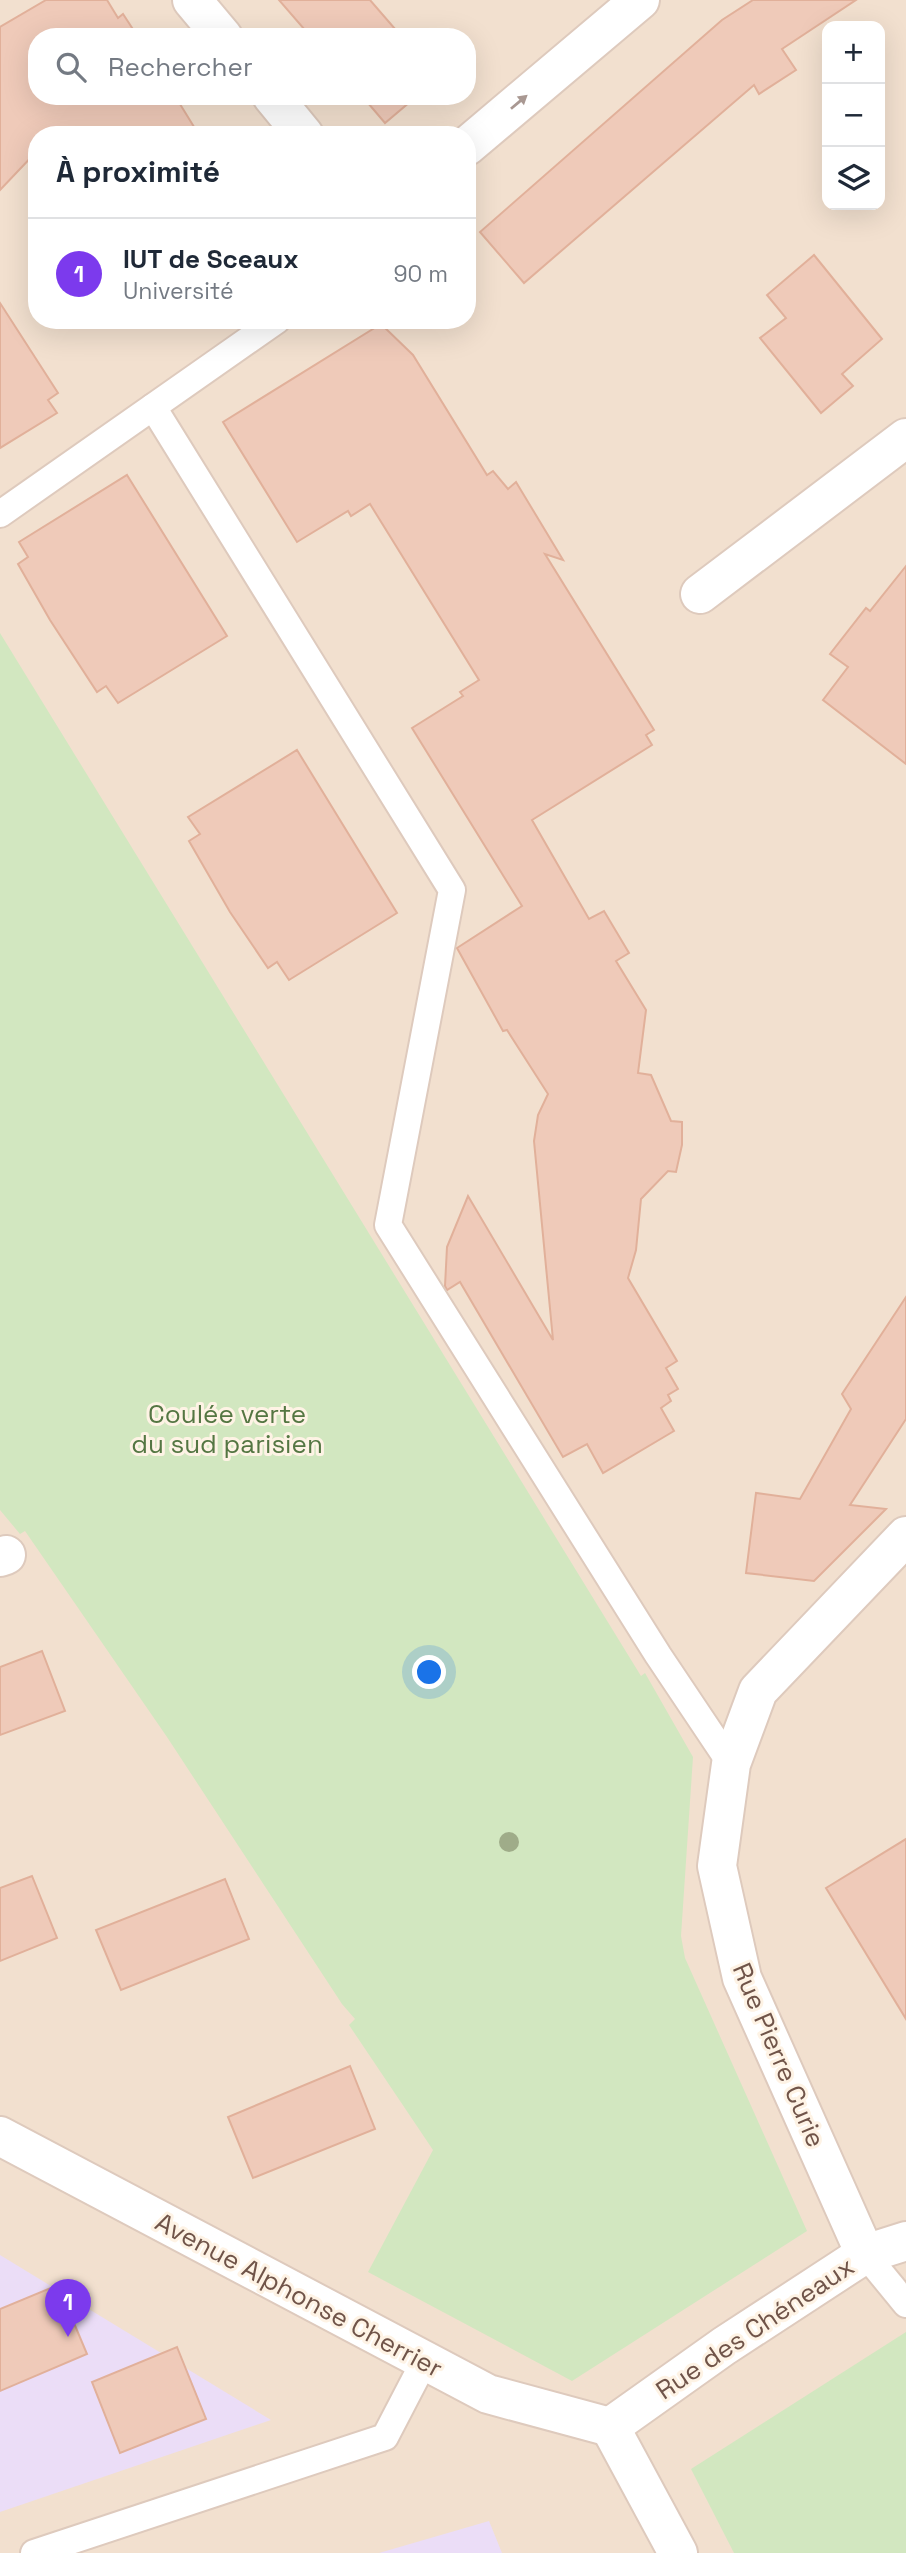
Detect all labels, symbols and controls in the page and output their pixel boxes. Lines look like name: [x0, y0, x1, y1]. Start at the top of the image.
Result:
map controls: [822, 21, 885, 210]
button: +: [822, 21, 885, 84]
search box: [28, 28, 476, 105]
icon: search: [52, 48, 90, 86]
text: Rechercher: [108, 50, 253, 84]
button: −: [822, 84, 885, 147]
one-way arrow: [510, 94, 528, 109]
button: layers: [822, 147, 885, 210]
text: À proximité: [56, 152, 220, 191]
text: IUT de Sceaux: [123, 242, 299, 276]
text: 1: [74, 259, 84, 289]
text: 90 m: [393, 259, 448, 289]
text: Université: [123, 276, 234, 306]
park label: Coulée verte du sud parisien: [131, 1397, 323, 1461]
your location: [412, 1655, 446, 1689]
street label: Rue Pierre Curie: [725, 1958, 833, 2152]
street label: Avenue Alphonse Cherrier: [149, 2205, 449, 2385]
street label: Rue des Chéneaux: [649, 2249, 861, 2407]
pin: 1: [45, 2279, 91, 2337]

